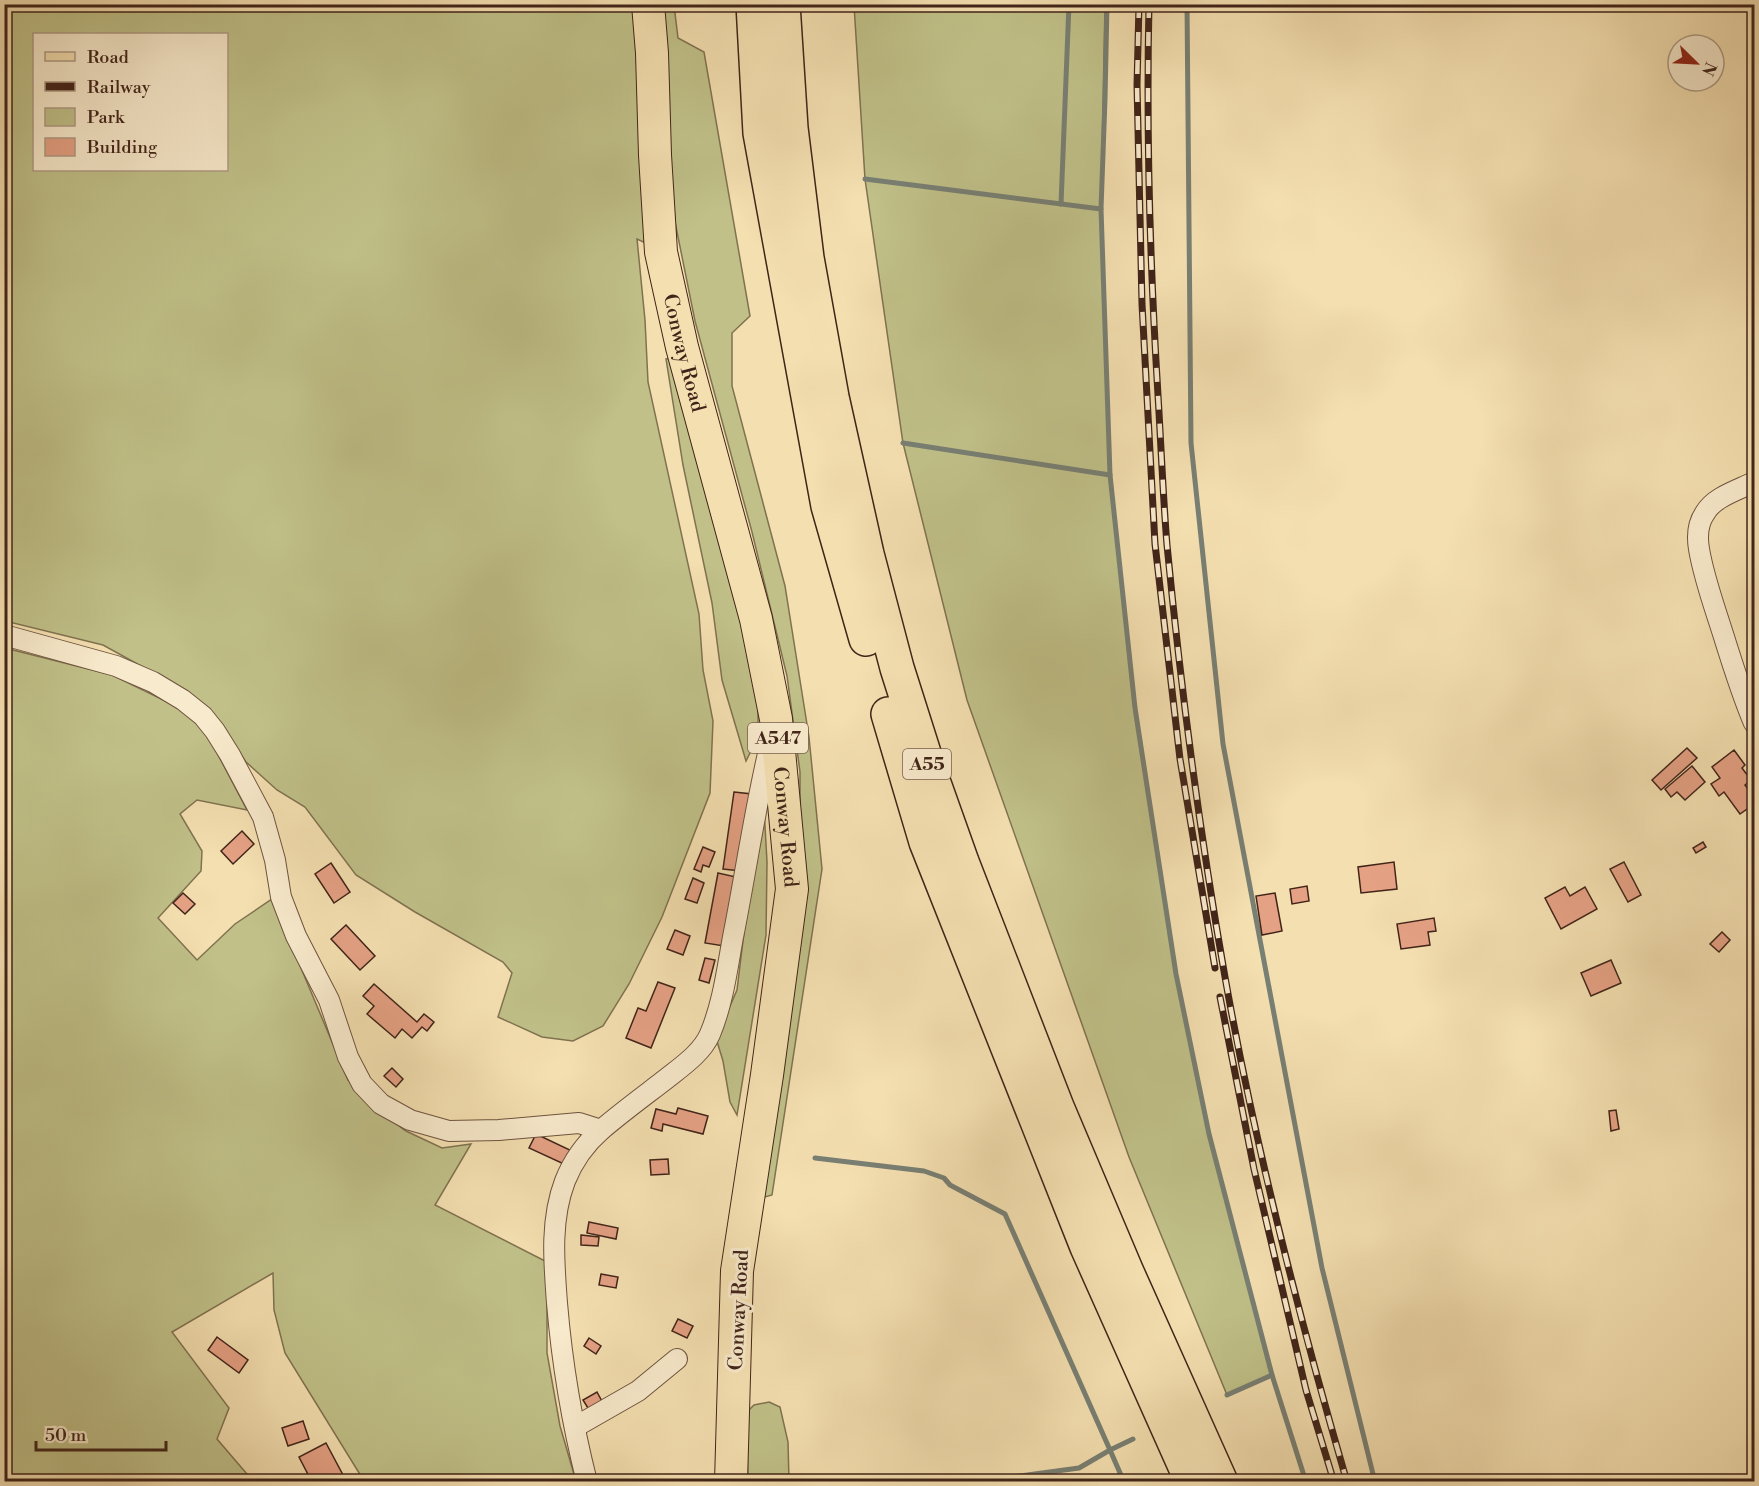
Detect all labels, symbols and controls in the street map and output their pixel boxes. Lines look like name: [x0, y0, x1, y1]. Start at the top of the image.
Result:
legend: [33, 33, 228, 171]
north arrow: [1666, 33, 1726, 93]
text: Road: [87, 46, 130, 69]
text: N: [1697, 59, 1720, 79]
text: Railway: [87, 76, 151, 99]
text: Park: [87, 106, 126, 129]
text: Building: [86, 136, 158, 159]
street label: Conway Road: [657, 292, 710, 416]
road number: A547: [748, 723, 808, 753]
road number: A55: [903, 749, 951, 779]
street label: Conway Road: [767, 766, 803, 889]
street label: Conway Road: [724, 1248, 755, 1371]
scale bar: [36, 1414, 166, 1452]
text: 50 m: [45, 1424, 87, 1447]

